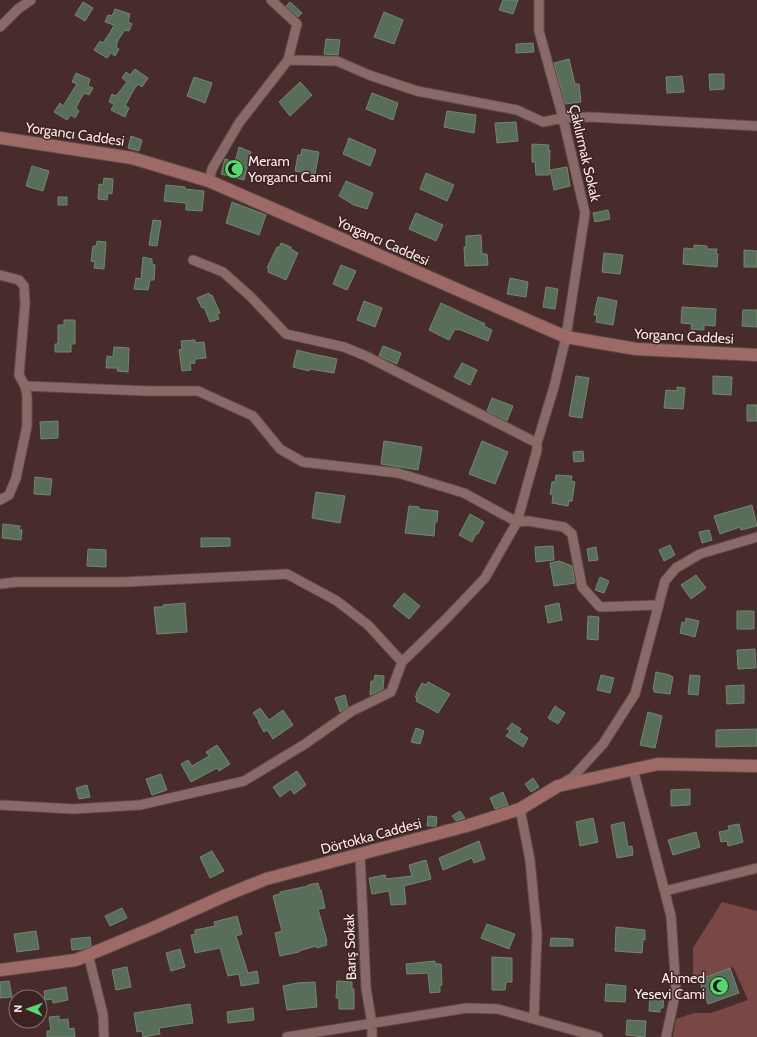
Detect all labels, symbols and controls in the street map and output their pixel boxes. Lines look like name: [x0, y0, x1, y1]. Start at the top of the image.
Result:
street label: Çakılırmak Sokak: [565, 103, 605, 204]
street label: Yorgancı Caddesi: [23, 118, 126, 150]
place label: Meram Yorgancı Cami: [247, 152, 331, 186]
mosque icon: Meram Yorgancı Cami: [223, 158, 245, 180]
street label: Yorgancı Caddesi: [333, 212, 432, 269]
street label: Yorgancı Caddesi: [633, 324, 734, 348]
street label: Dörtokka Caddesi: [319, 814, 423, 858]
street label: Barış Sokak: [340, 913, 360, 981]
place label: Ahmed Yesevi Cami: [634, 969, 705, 1003]
mosque icon: Ahmed Yesevi Cami: [708, 975, 730, 997]
north arrow: [8, 989, 48, 1029]
text: N: [11, 1005, 25, 1013]

